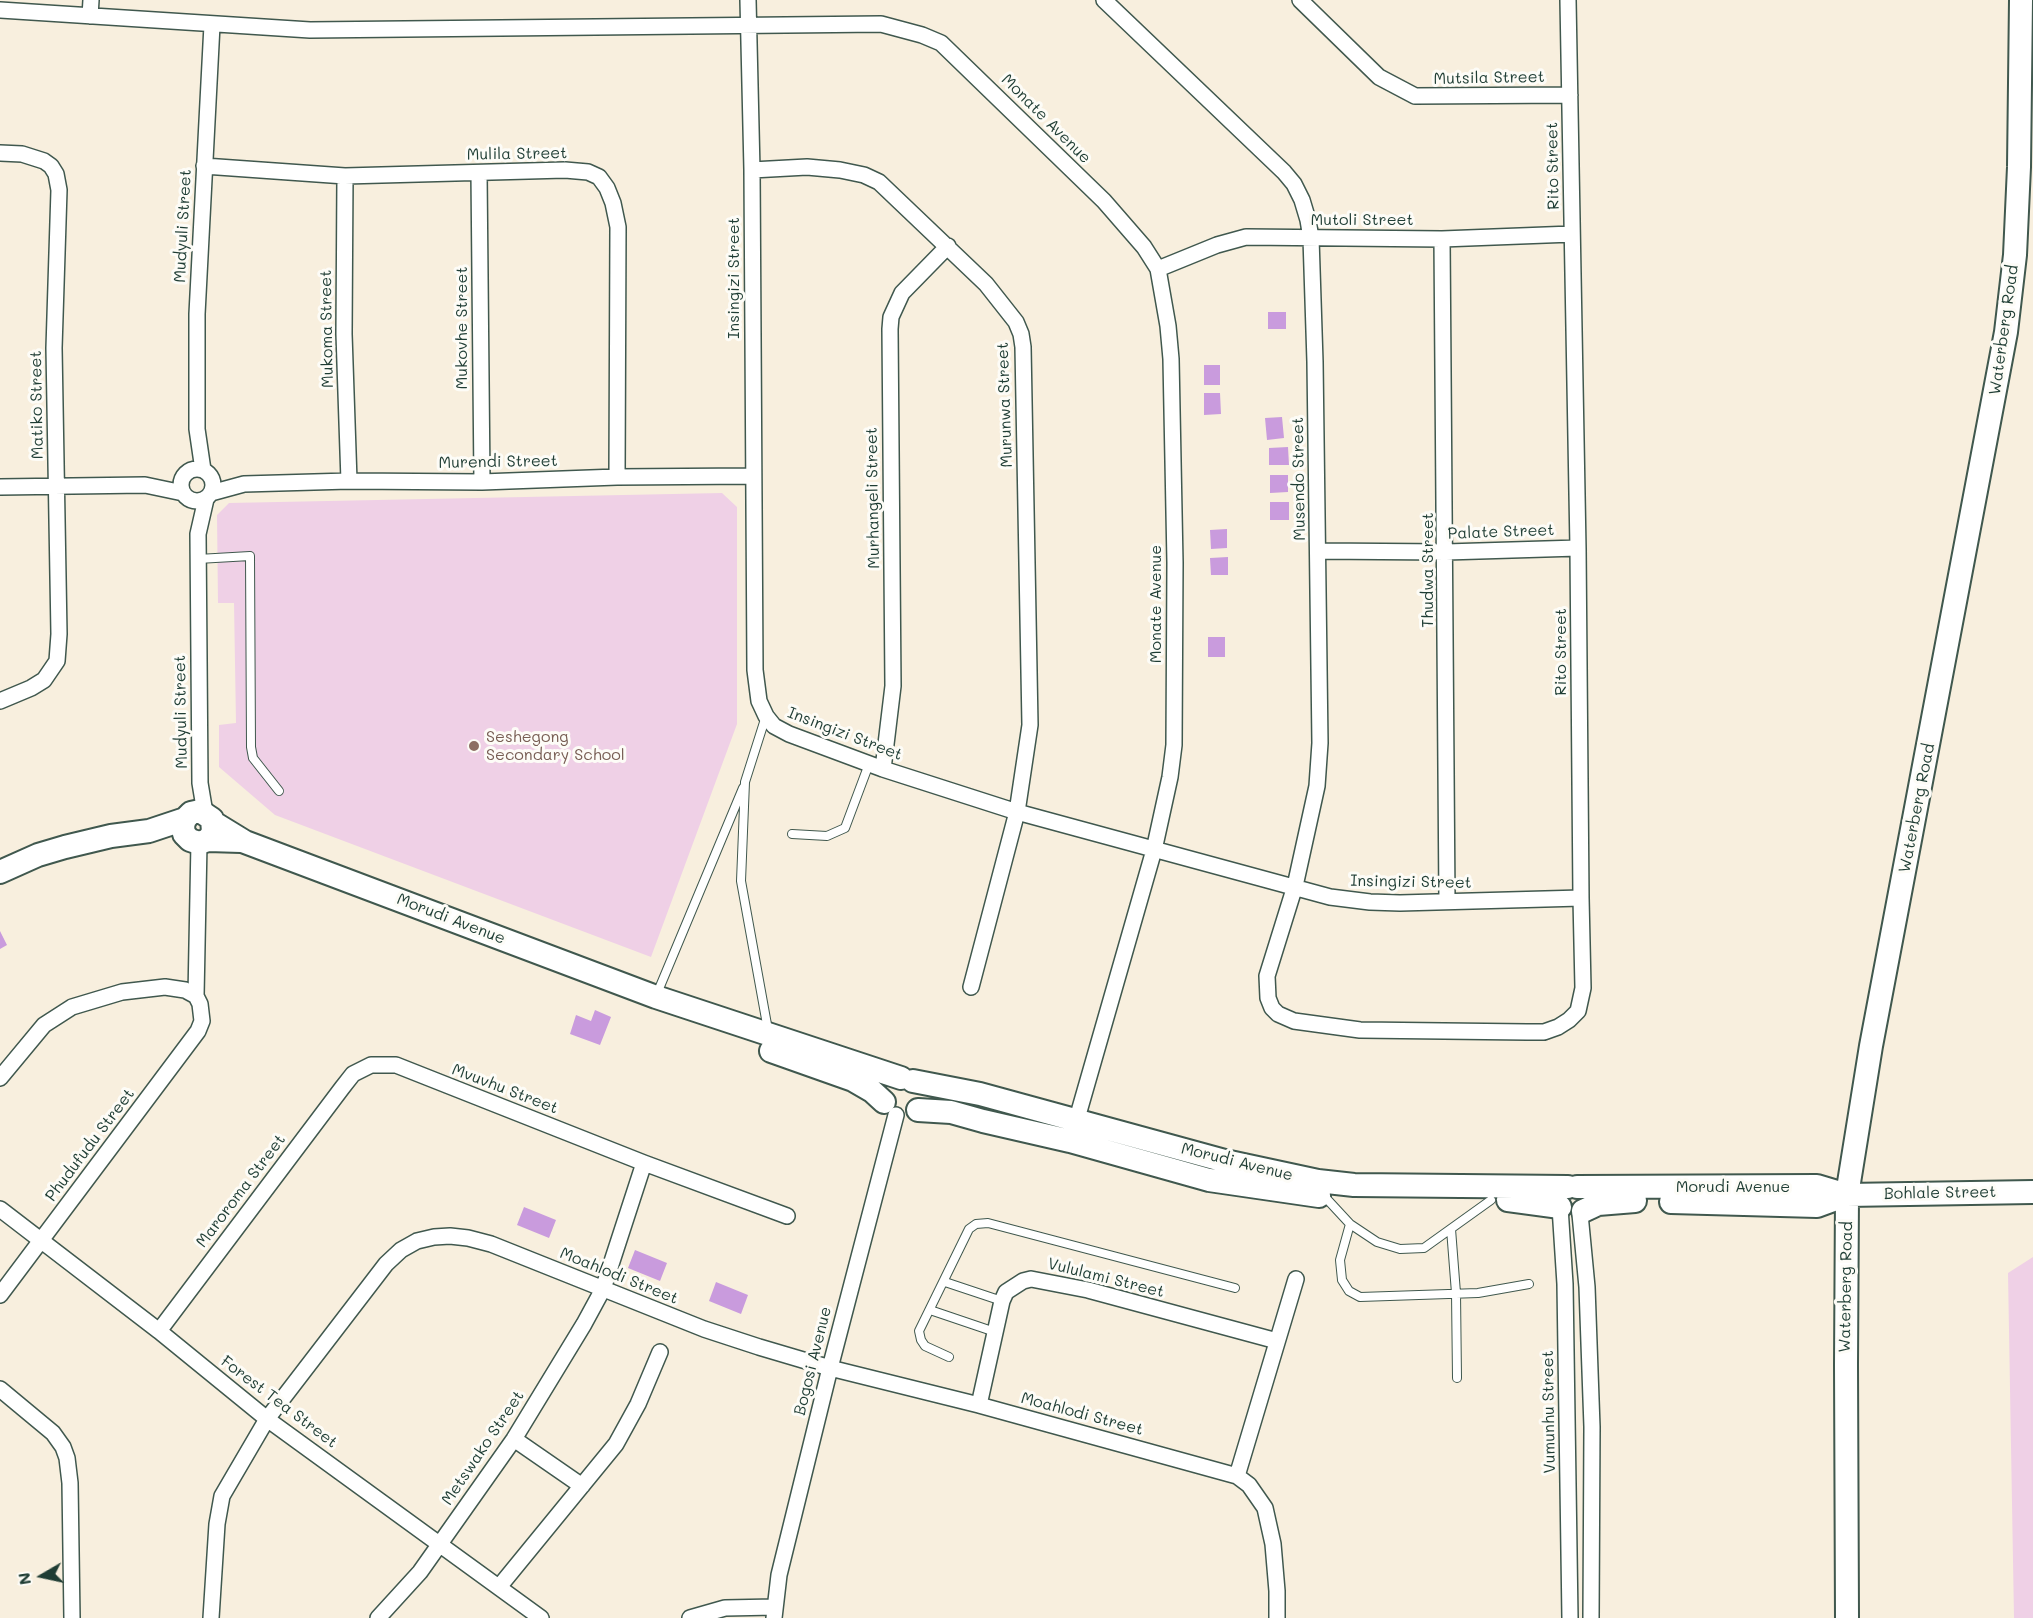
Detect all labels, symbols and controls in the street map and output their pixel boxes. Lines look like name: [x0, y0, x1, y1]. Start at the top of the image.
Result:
street label: Mutsila Street: [1433, 67, 1545, 89]
street label: Monate Avenue: [997, 70, 1095, 168]
street label: Rito Street: [1543, 122, 1563, 210]
street label: Mulila Street: [467, 144, 567, 164]
street label: Mudyuli Street: [170, 169, 196, 283]
street label: Mutoli Street: [1311, 210, 1413, 230]
street label: Insingizi Street: [724, 217, 744, 339]
street label: Waterberg Road: [1985, 264, 2023, 396]
street label: Mukovhe Street: [452, 267, 472, 389]
street label: Mukoma Street: [316, 270, 338, 388]
street label: Murunwa Street: [993, 342, 1017, 468]
street label: Matiko Street: [26, 350, 48, 460]
street label: Musendo Street: [1288, 417, 1310, 541]
street label: Murhangeli Street: [862, 427, 884, 569]
street label: Murendi Street: [438, 451, 558, 473]
street label: Thudwa Street: [1418, 512, 1438, 628]
street label: Palate Street: [1447, 521, 1555, 543]
street label: Monate Avenue: [1146, 545, 1166, 663]
street label: Rito Street: [1551, 608, 1571, 696]
street label: Mudyuli Street: [170, 655, 192, 769]
street label: Insingizi Street: [785, 703, 905, 765]
place label: Seshegong Secondary School: [486, 727, 625, 765]
marker: Seshegong Secondary School: [467, 739, 481, 753]
street label: Waterberg Road: [1895, 742, 1939, 874]
street label: Insingizi Street: [1350, 871, 1472, 893]
street label: Morudi Avenue: [394, 890, 508, 948]
street label: Mvuvhu Street: [449, 1060, 561, 1118]
street label: Phudufudu Street: [41, 1085, 139, 1205]
street label: Maroroma Street: [192, 1131, 290, 1251]
street label: Morudi Avenue: [1179, 1139, 1295, 1185]
street label: Morudi Avenue: [1676, 1177, 1790, 1197]
street label: Bohlale Street: [1884, 1182, 1996, 1204]
street label: Waterberg Road: [1835, 1221, 1857, 1353]
street label: Moahlodi Street: [557, 1244, 681, 1308]
street label: Vululami Street: [1046, 1254, 1166, 1302]
street label: Bogosi Avenue: [790, 1305, 836, 1417]
street label: Vumunhu Street: [1538, 1350, 1560, 1474]
street label: Forest Tea Street: [217, 1352, 341, 1452]
street label: Metswako Street: [438, 1387, 528, 1509]
street label: Moahlodi Street: [1019, 1388, 1145, 1440]
north arrow: [12, 1546, 72, 1606]
text: N: [12, 1571, 35, 1587]

